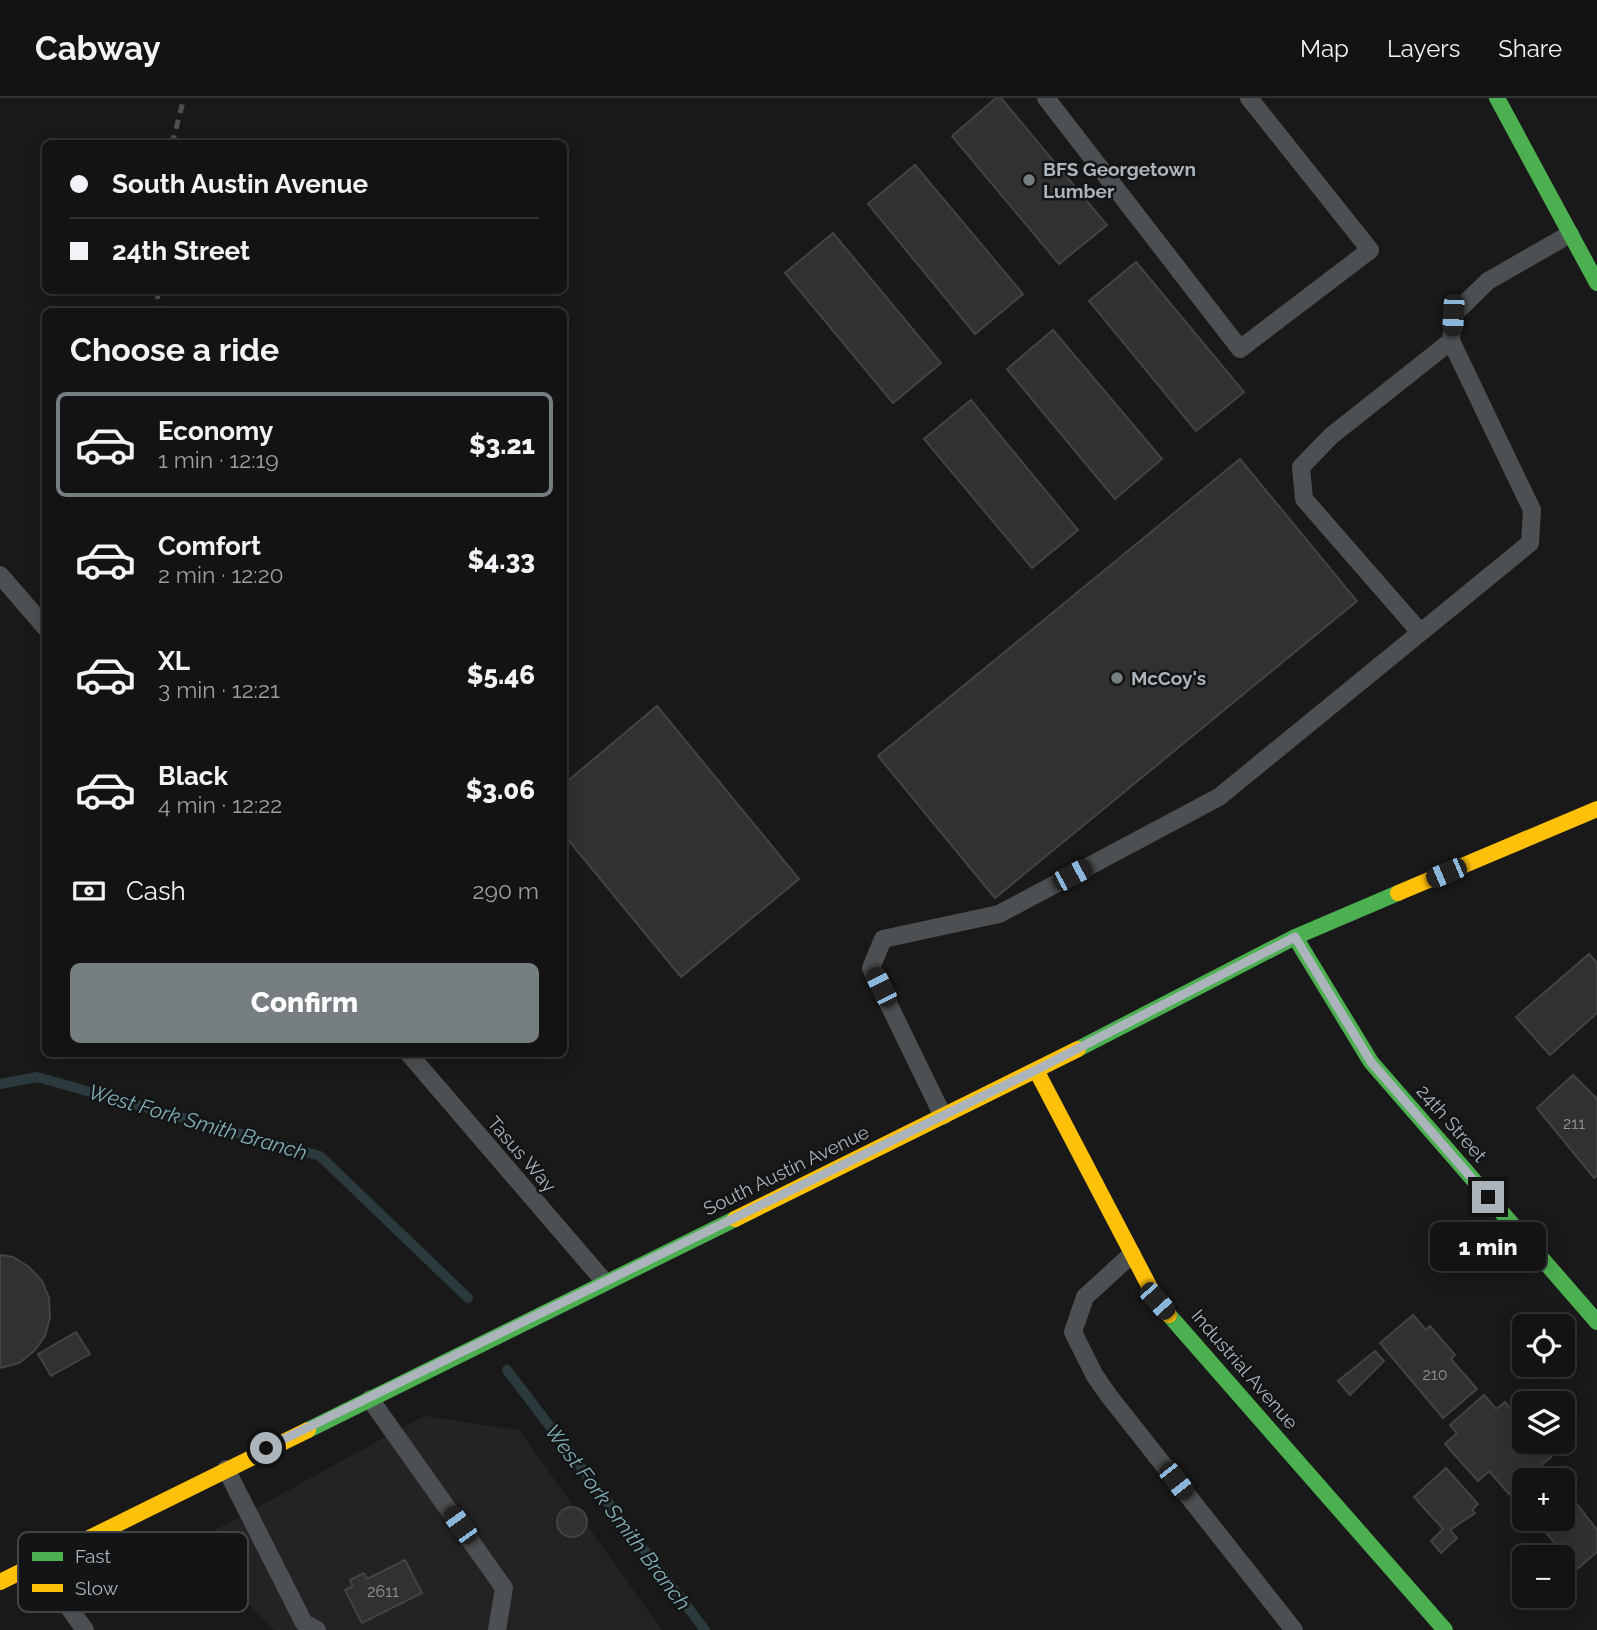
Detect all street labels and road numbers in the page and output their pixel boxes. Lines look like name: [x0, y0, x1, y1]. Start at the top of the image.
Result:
street label: 24th Street: [1412, 1080, 1492, 1167]
street label: Tasus Way: [483, 1112, 561, 1196]
street label: South Austin Avenue: [700, 1120, 872, 1220]
street label: Industrial Avenue: [1187, 1305, 1303, 1433]

